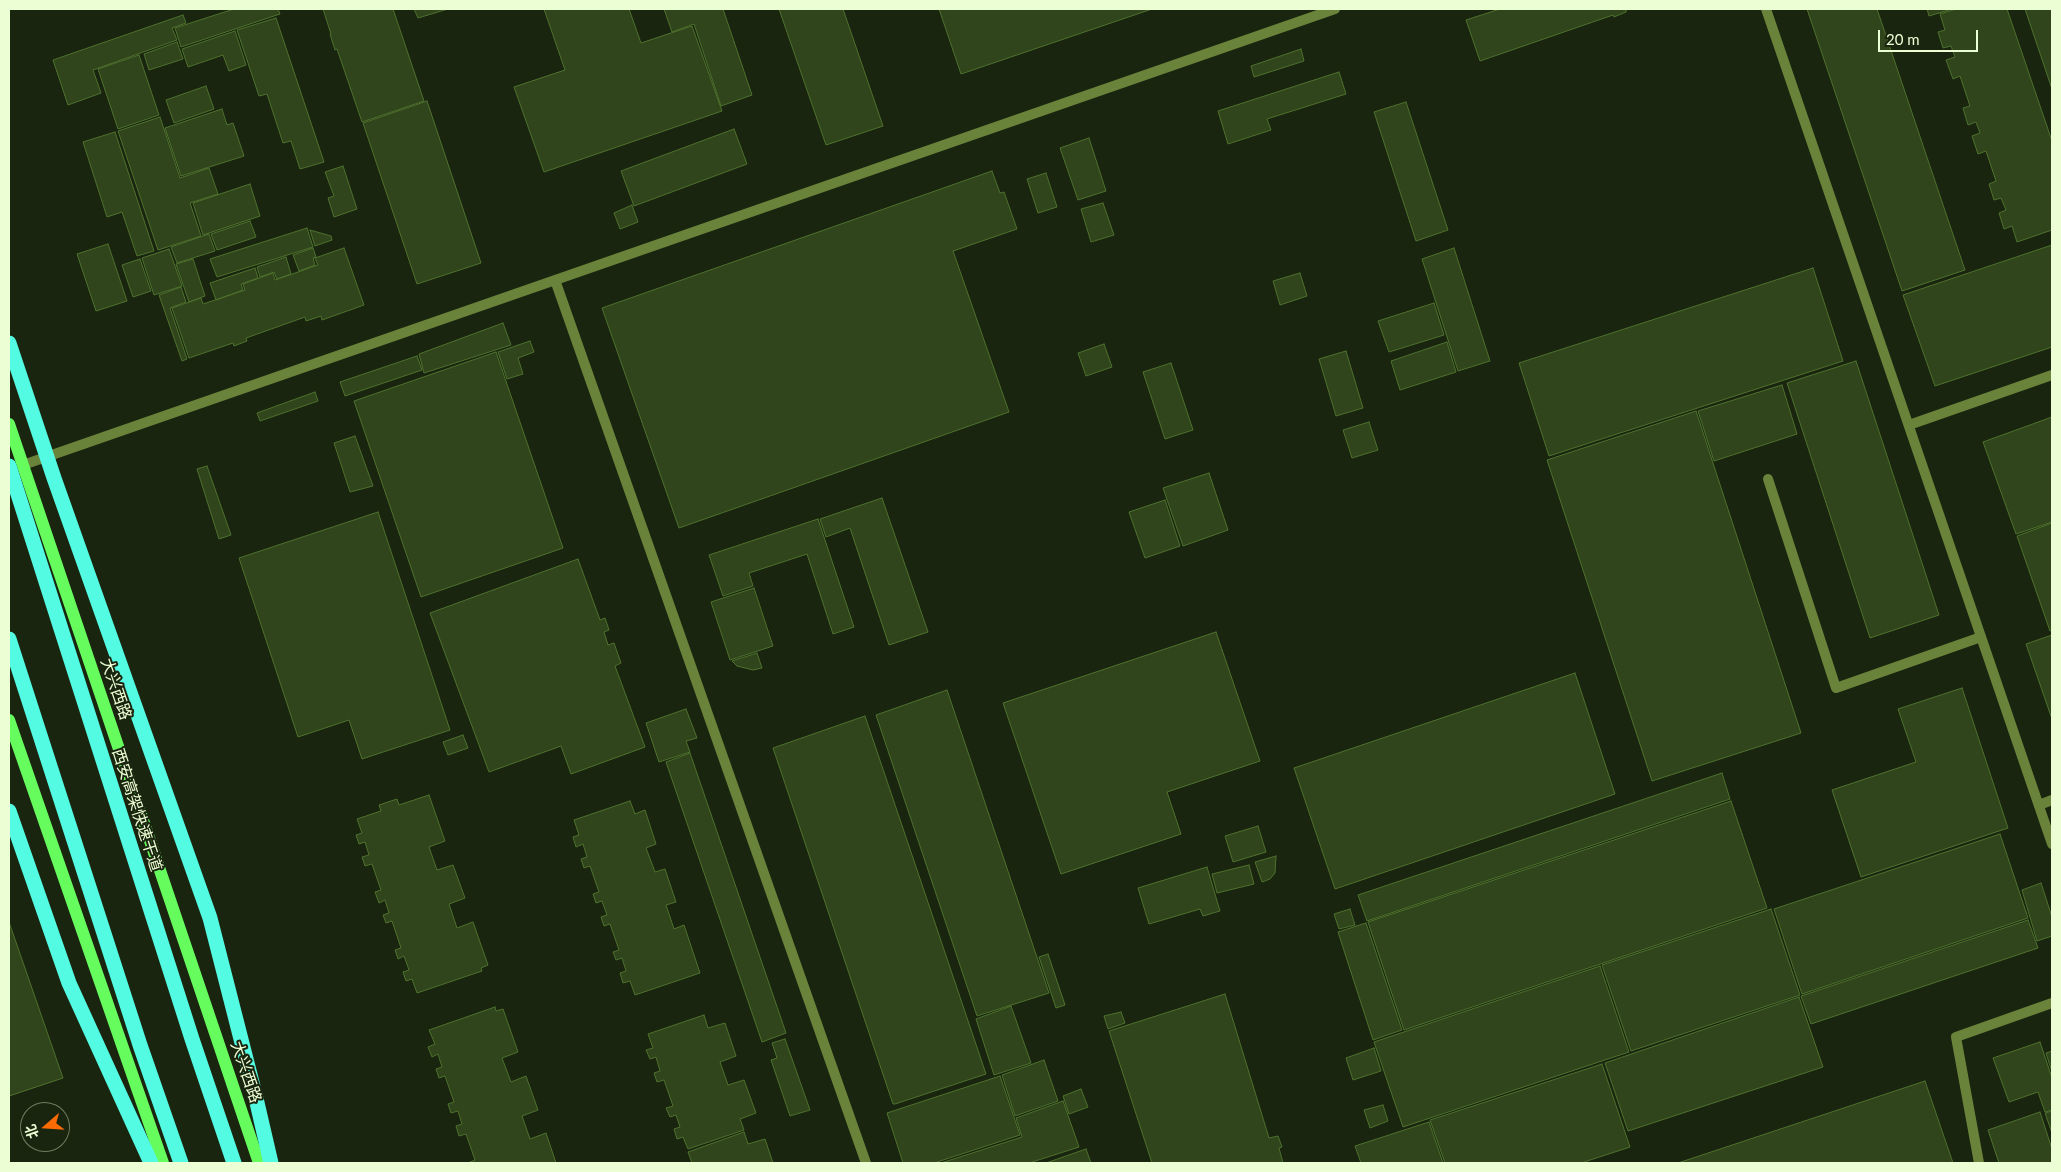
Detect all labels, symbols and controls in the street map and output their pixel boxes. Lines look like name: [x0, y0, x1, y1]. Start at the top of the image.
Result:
scale bar: [1881, 20, 1981, 52]
text: 20 m: [1886, 30, 1920, 48]
street label: 大兴西路: [97, 656, 135, 722]
street label: 西安高架快速干道: [108, 746, 166, 874]
street label: 大兴西路: [227, 1039, 265, 1105]
north arrow: [20, 1102, 70, 1152]
text: 北: [21, 1122, 42, 1141]

